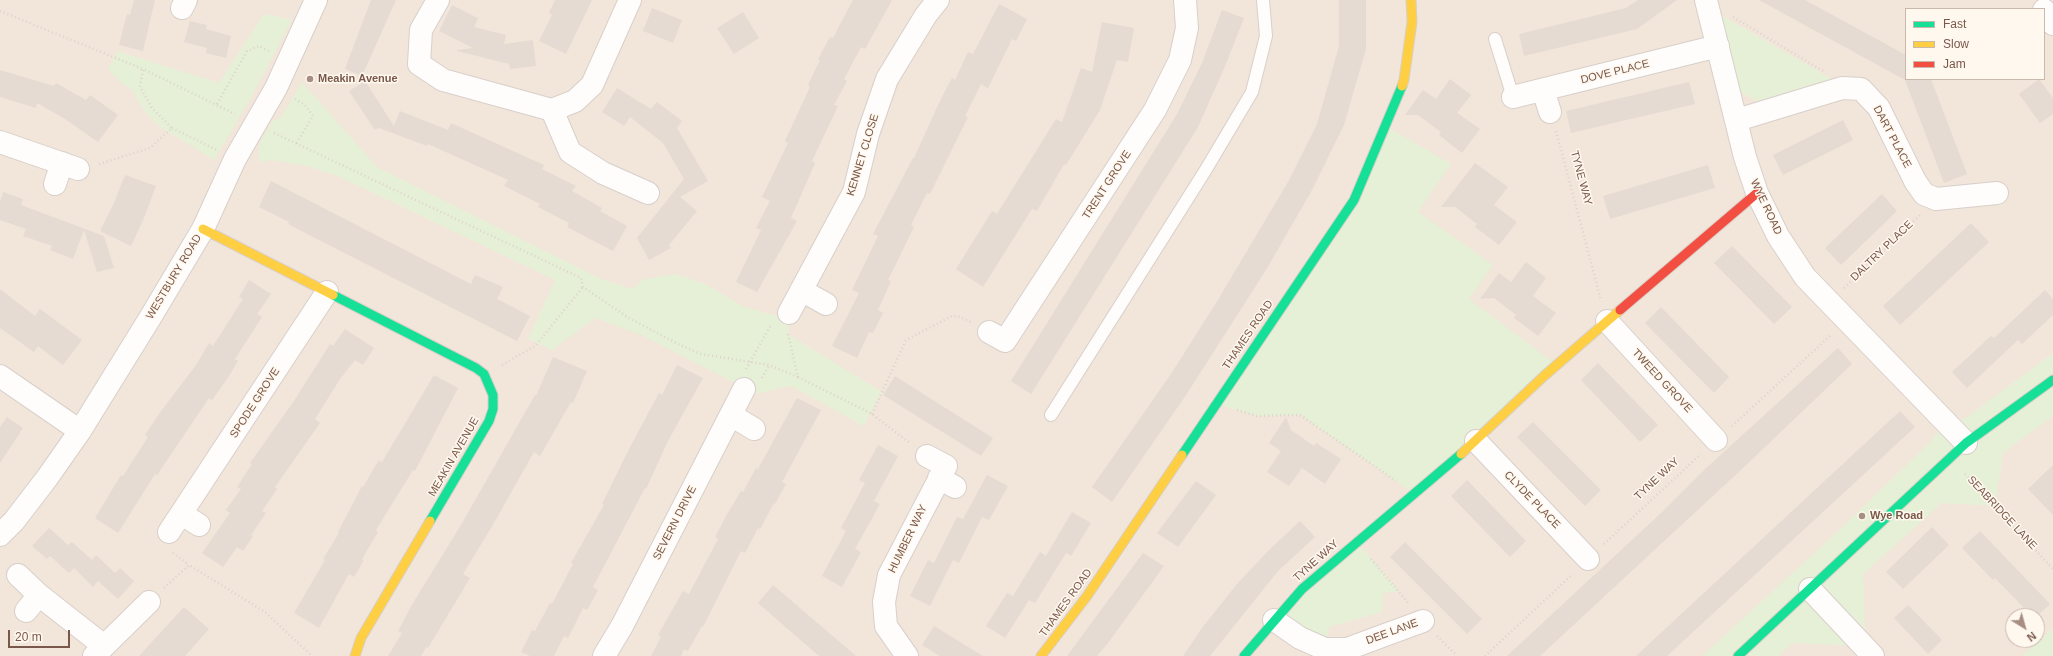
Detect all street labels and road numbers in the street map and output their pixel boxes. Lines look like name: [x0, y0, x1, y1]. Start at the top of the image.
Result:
street label: DOVE PLACE: [1579, 57, 1651, 87]
street label: DART PLACE: [1870, 103, 1914, 171]
street label: KENNET CLOSE: [844, 112, 882, 198]
street label: TRENT GROVE: [1080, 148, 1134, 222]
street label: TYNE WAY: [1567, 149, 1595, 207]
street label: WYE ROAD: [1747, 177, 1785, 237]
street label: DALTRY PLACE: [1848, 218, 1916, 284]
street label: WESTBURY ROAD: [143, 232, 205, 322]
street label: THAMES ROAD: [1220, 298, 1276, 372]
street label: TWEED GROVE: [1629, 346, 1695, 416]
street label: SPODE GROVE: [227, 365, 283, 441]
street label: MEAKIN AVENUE: [426, 415, 482, 499]
street label: TYNE WAY: [1632, 455, 1682, 503]
street label: CLYDE PLACE: [1501, 468, 1563, 532]
street label: SEABRIDGE LANE: [1964, 473, 2040, 553]
street label: SEVERN DRIVE: [651, 484, 699, 562]
street label: HUMBER WAY: [886, 503, 930, 575]
street label: TYNE WAY: [1291, 537, 1341, 585]
street label: THAMES ROAD: [1037, 566, 1095, 640]
street label: DEE LANE: [1364, 616, 1420, 648]

